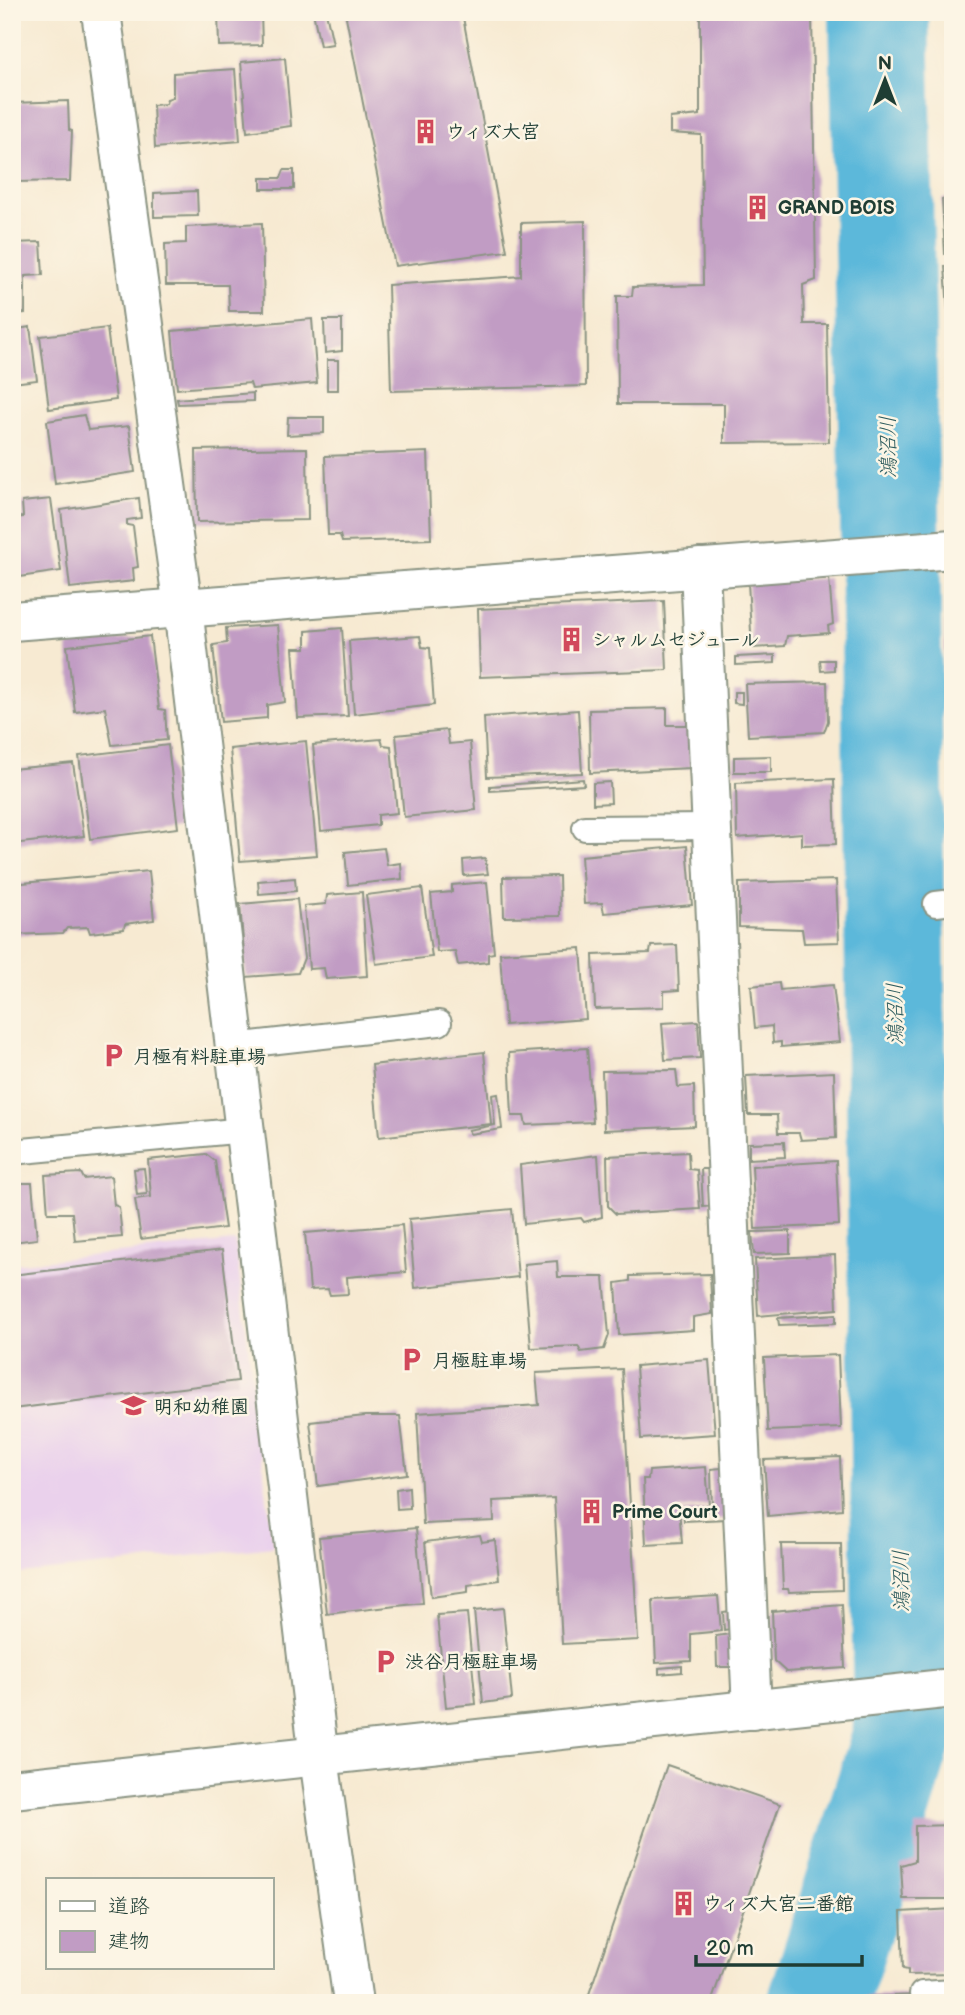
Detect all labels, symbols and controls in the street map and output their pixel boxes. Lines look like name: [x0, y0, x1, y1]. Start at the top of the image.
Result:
north arrow: [850, 46, 920, 116]
text: N: [878, 53, 892, 76]
building icon: ウィズ大宮: [412, 117, 440, 145]
place label: ウィズ大宮: [446, 121, 540, 144]
building icon: GRAND BOIS: [744, 193, 772, 221]
place label: GRAND BOIS: [778, 197, 895, 220]
water label: 鴻沼川: [875, 415, 902, 479]
building icon: シャルムセジュール: [558, 625, 586, 653]
place label: シャルムセジュール: [592, 629, 760, 652]
water label: 鴻沼川: [882, 982, 909, 1046]
parking icon: 月極有料駐車場: [99, 1042, 127, 1070]
place label: 月極有料駐車場: [133, 1046, 266, 1069]
parking icon: 月極駐車場: [398, 1346, 426, 1374]
place label: 月極駐車場: [432, 1350, 527, 1373]
school or university icon: 明和幼稚園: [120, 1392, 148, 1420]
place label: 明和幼稚園: [154, 1396, 249, 1419]
building icon: Prime Court: [578, 1497, 606, 1525]
place label: Prime Court: [612, 1501, 718, 1524]
water label: 鴻沼川: [888, 1549, 915, 1613]
parking icon: 渋谷月極駐車場: [371, 1647, 399, 1675]
place label: 渋谷月極駐車場: [405, 1651, 538, 1674]
legend: [46, 1878, 273, 1969]
building icon: ウィズ大宮二番館: [669, 1889, 697, 1917]
place label: ウィズ大宮二番館: [703, 1893, 854, 1916]
text: 道路: [108, 1894, 150, 1919]
scale bar: [696, 1924, 862, 1968]
text: 建物: [108, 1929, 150, 1954]
text: 20 m: [706, 1936, 754, 1961]

